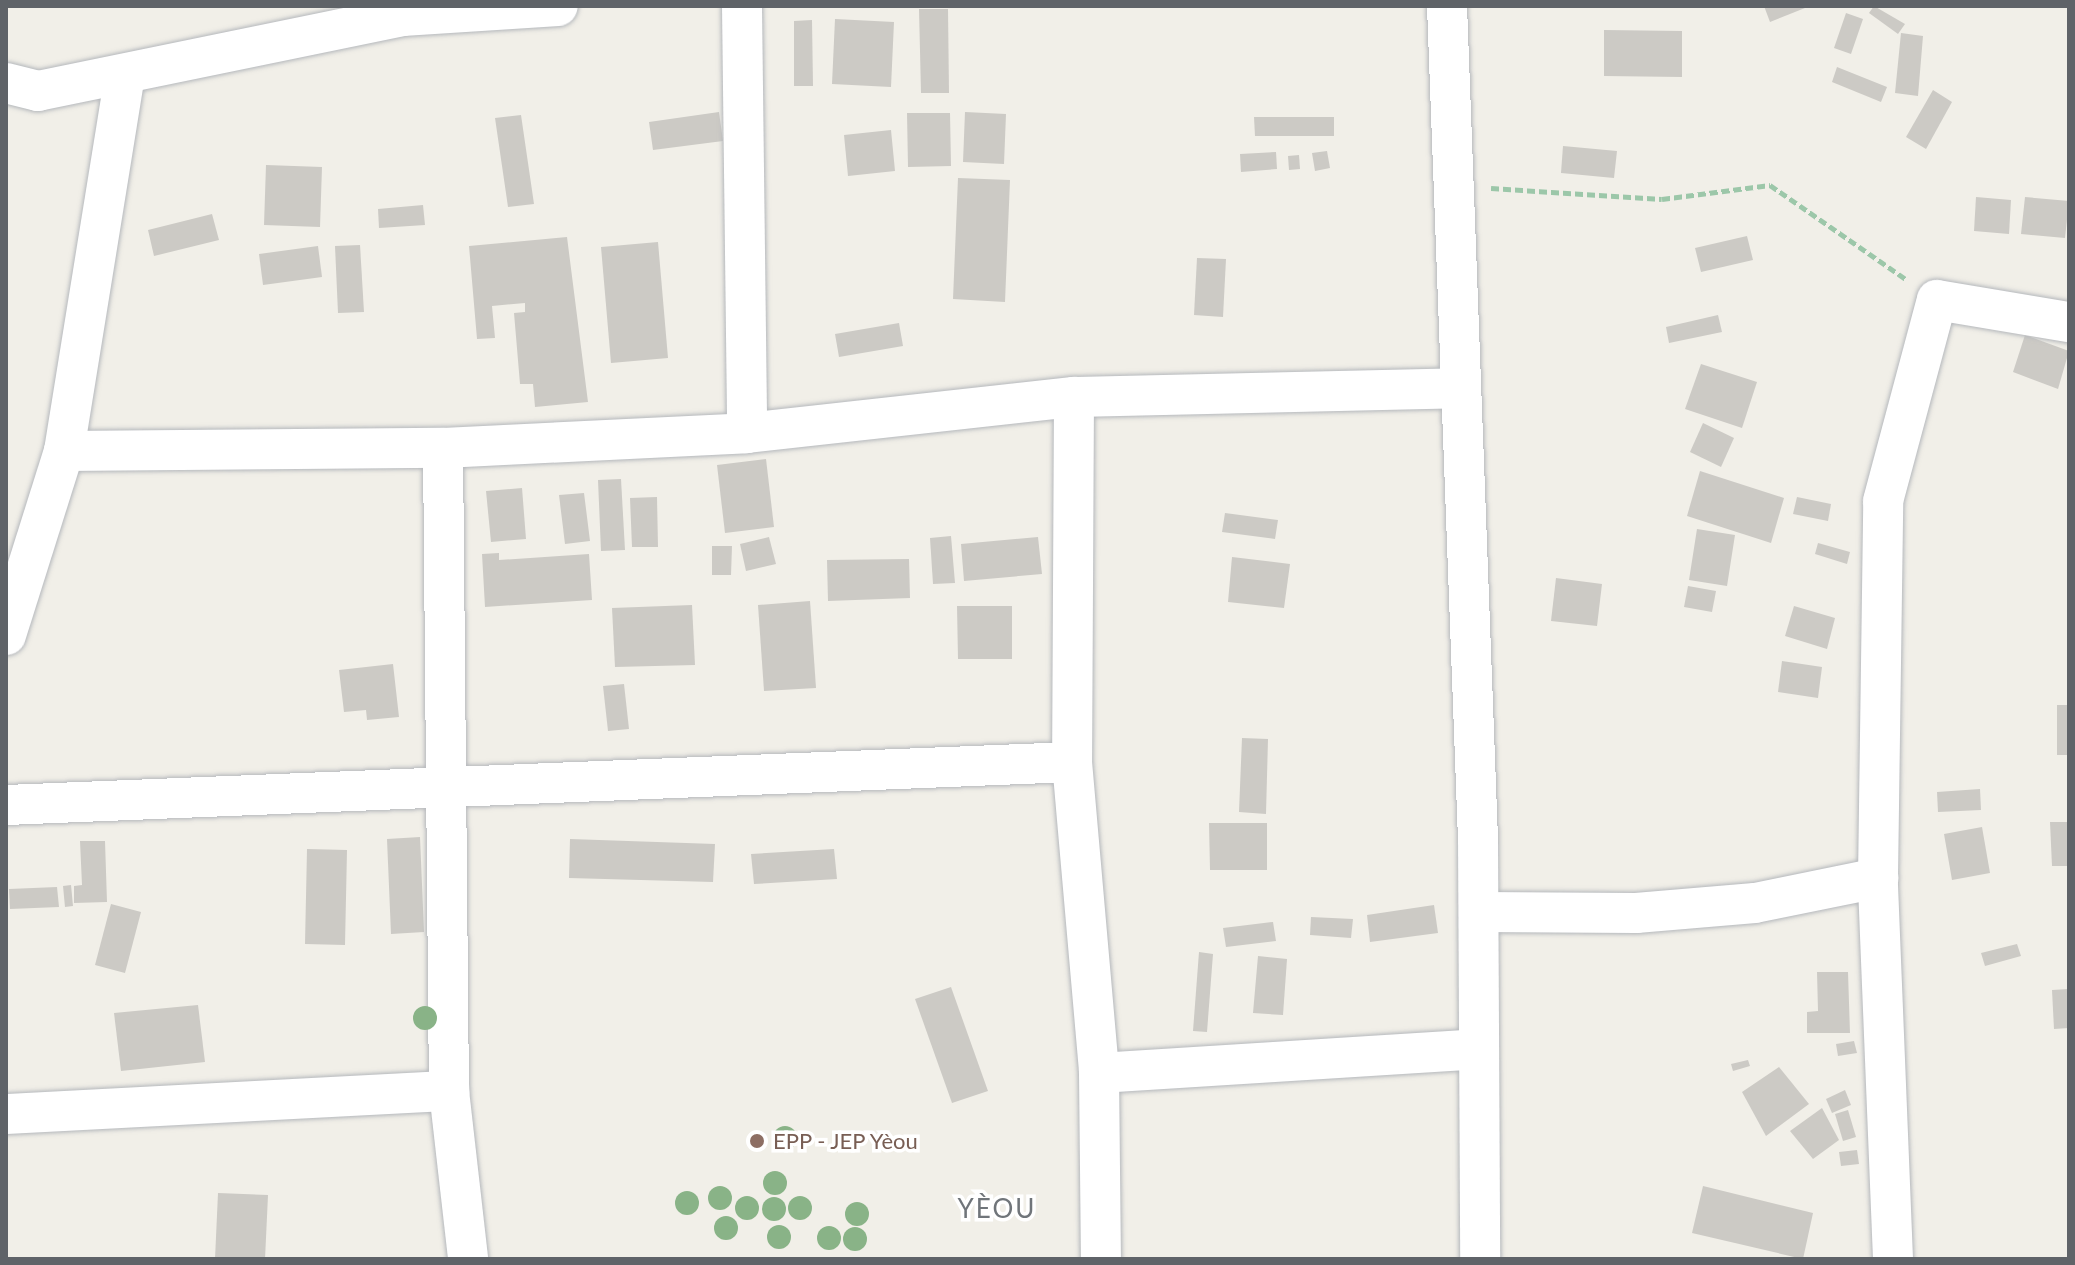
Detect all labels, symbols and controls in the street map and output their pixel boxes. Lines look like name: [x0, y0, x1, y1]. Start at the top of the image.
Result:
place label: EPP - JEP Yèou: [773, 1128, 921, 1154]
marker: EPP - JEP Yèou: [748, 1132, 766, 1150]
district label: YÈOU: [958, 1193, 1036, 1225]

